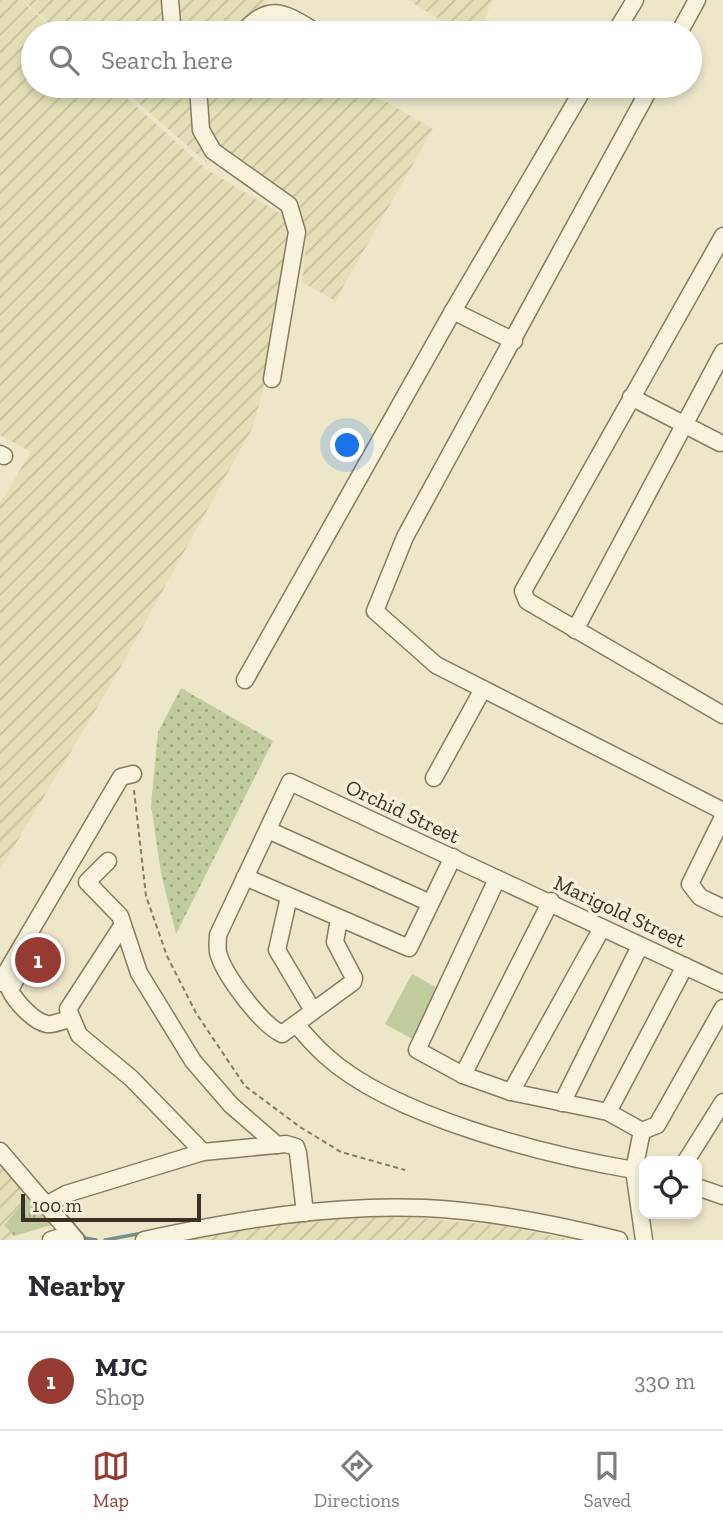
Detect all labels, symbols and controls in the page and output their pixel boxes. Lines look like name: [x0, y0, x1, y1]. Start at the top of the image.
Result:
search box: [21, 21, 702, 98]
icon: search: [45, 41, 83, 79]
text: Search here: [101, 44, 233, 76]
your location: [330, 428, 364, 462]
street label: Orchid Street: [342, 774, 464, 848]
street label: Marigold Street: [550, 870, 690, 953]
pin: 1: [15, 934, 61, 986]
map controls: [639, 1156, 702, 1219]
button: locate: [639, 1156, 702, 1219]
scale bar: [21, 1191, 201, 1223]
text: 100 m: [32, 1194, 82, 1217]
text: Nearby: [28, 1268, 125, 1304]
text: MJC: [95, 1351, 148, 1383]
text: 1: [46, 1367, 56, 1395]
text: 330 m: [634, 1367, 695, 1395]
text: Shop: [95, 1383, 145, 1411]
tab: Map: [92, 1447, 130, 1512]
tab: Directions: [314, 1447, 400, 1512]
tab: Saved: [583, 1447, 631, 1512]

